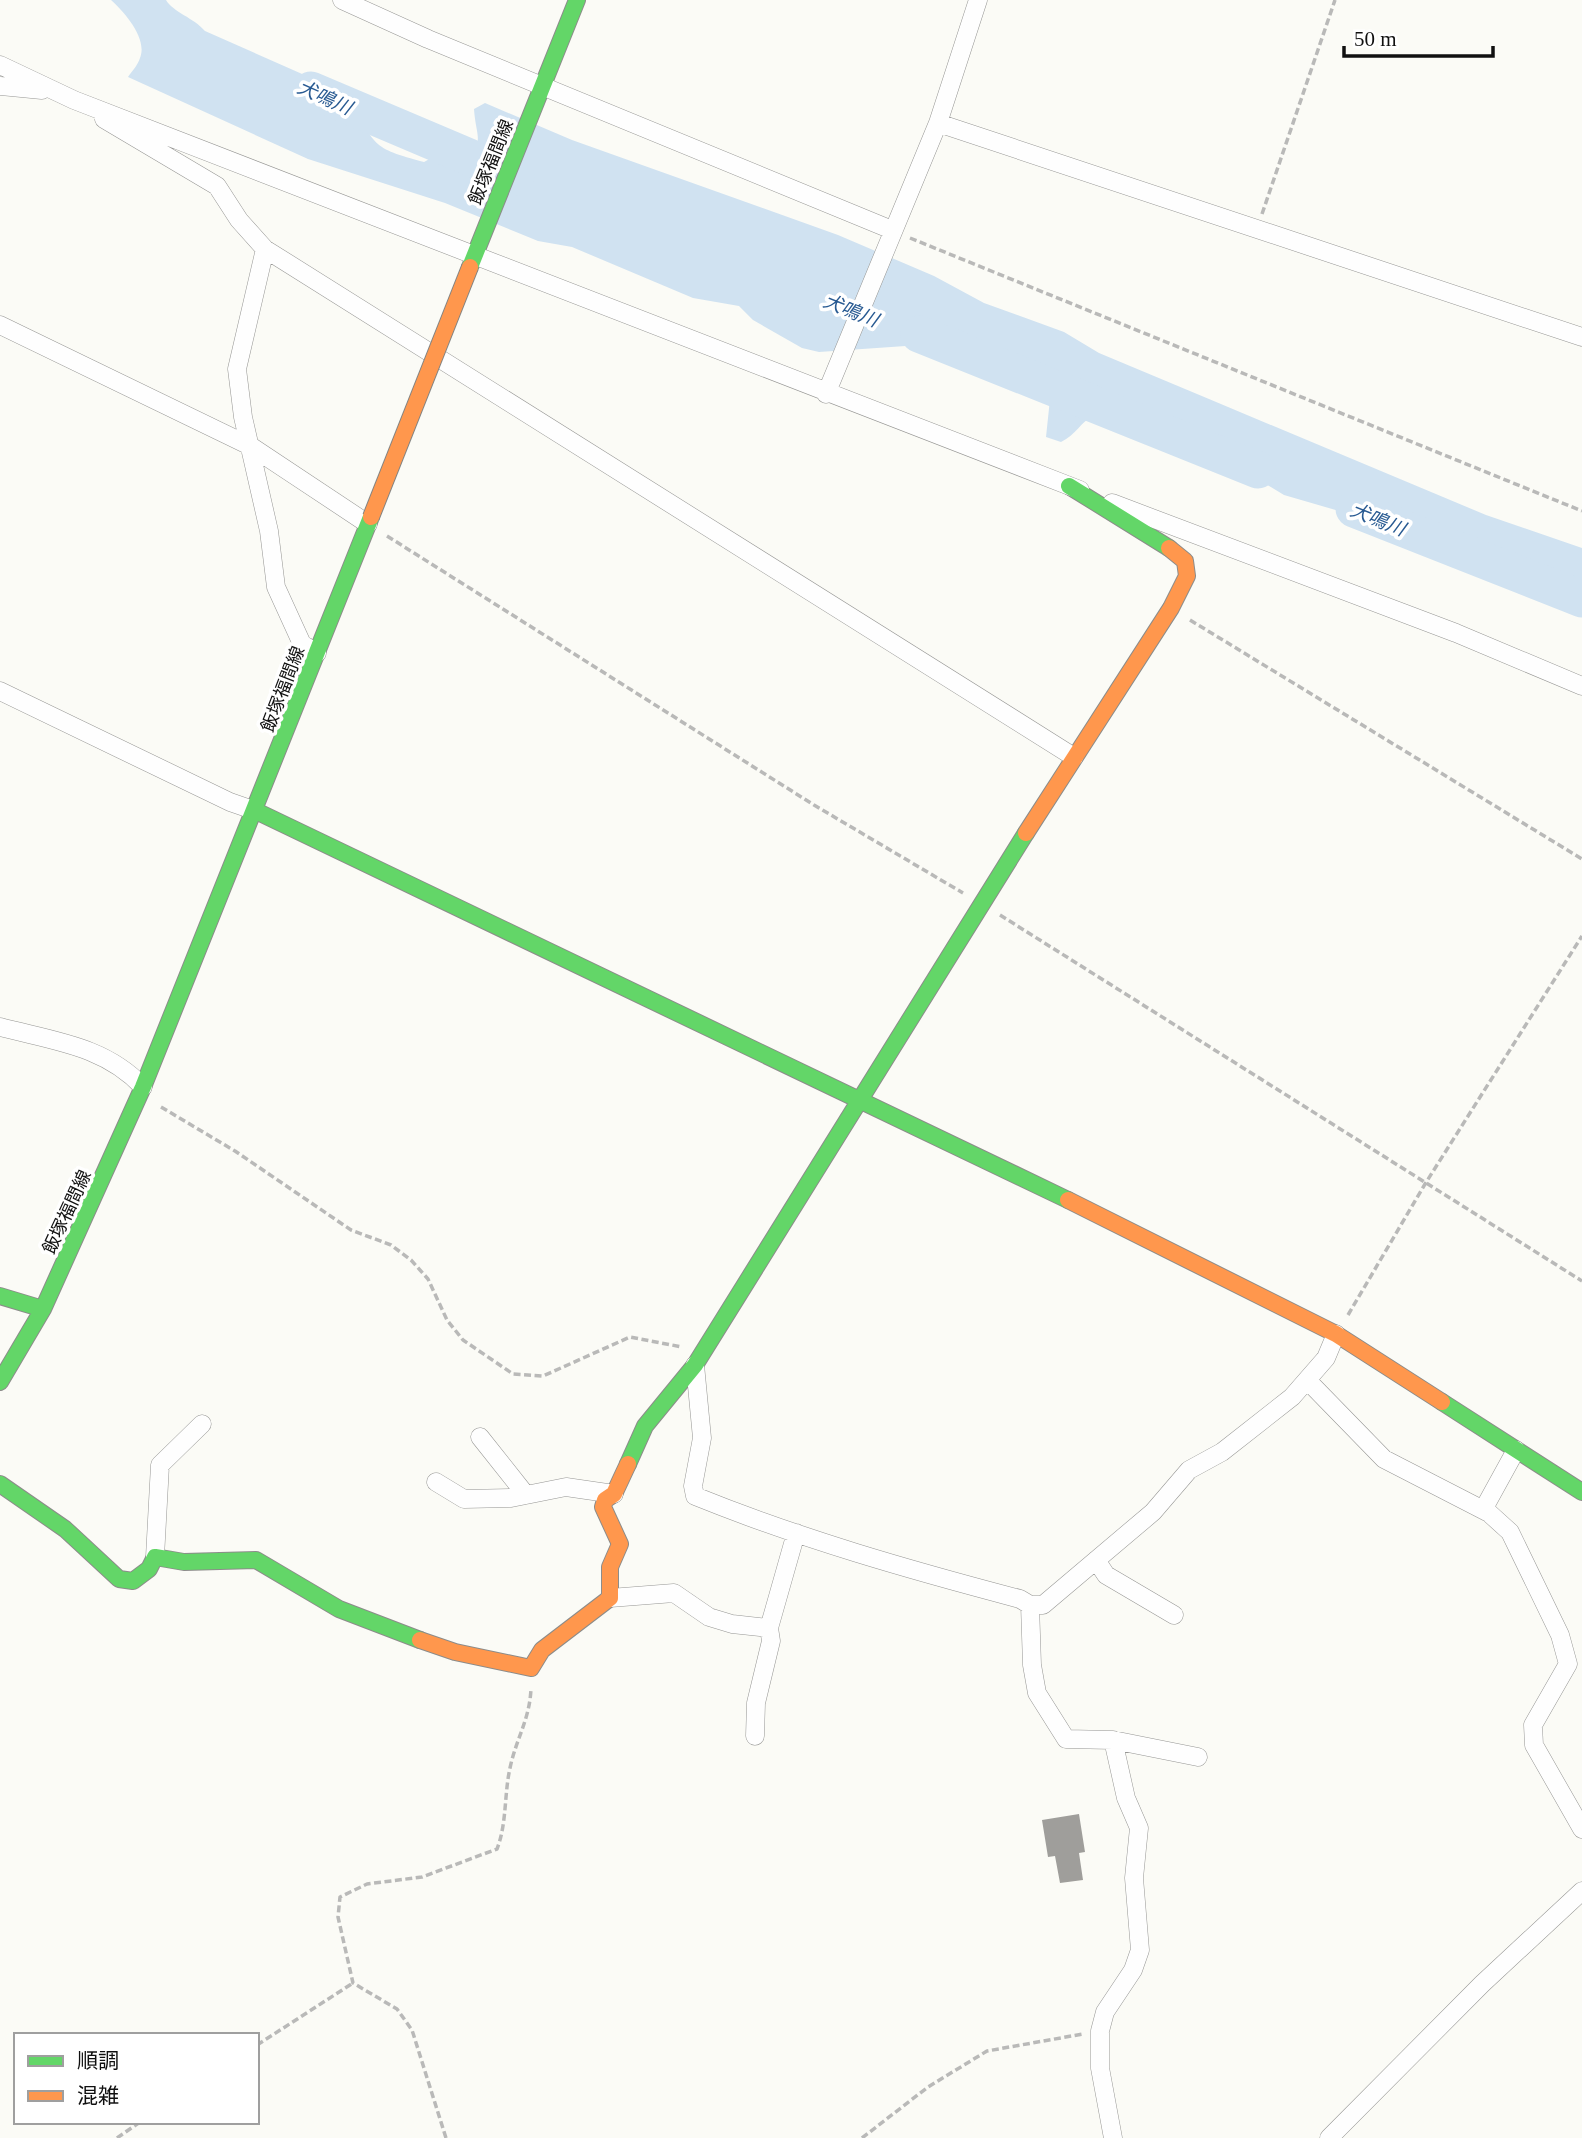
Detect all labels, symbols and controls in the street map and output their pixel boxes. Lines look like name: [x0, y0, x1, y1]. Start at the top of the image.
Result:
scale bar: [1344, 14, 1493, 58]
text: 50 m: [1354, 27, 1397, 51]
water label: 犬鳴川: [294, 76, 357, 119]
street label: 飯塚福間線: [465, 117, 517, 207]
water label: 犬鳴川: [820, 290, 883, 332]
water label: 犬鳴川: [1347, 499, 1410, 541]
street label: 飯塚福間線: [258, 643, 308, 735]
street label: 飯塚福間線: [39, 1167, 95, 1257]
legend: [14, 2033, 259, 2124]
text: 順調: [77, 2049, 119, 2073]
text: 混雑: [77, 2084, 119, 2108]

